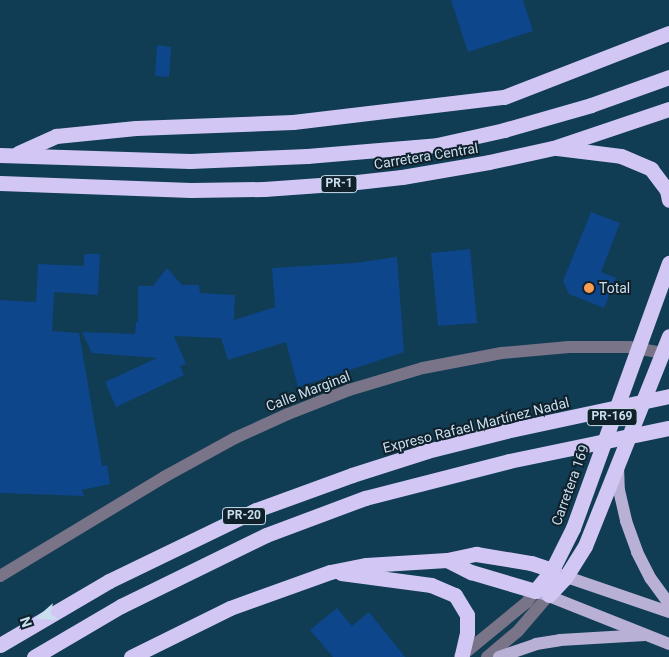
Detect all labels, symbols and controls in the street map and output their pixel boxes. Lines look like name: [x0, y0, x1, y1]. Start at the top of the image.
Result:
street label: Carretera Central: [373, 139, 479, 173]
road number: PR-1: [320, 174, 358, 193]
place label: Total: [599, 280, 630, 296]
marker: Total: [583, 282, 595, 294]
street label: Calle Marginal: [263, 367, 353, 415]
street label: Expreso Rafael Martínez Nadal: [381, 394, 571, 456]
road number: PR-169: [586, 408, 638, 427]
street label: Carretera 169: [548, 442, 592, 528]
road number: PR-20: [222, 506, 266, 526]
north arrow: [15, 592, 65, 642]
text: N: [17, 615, 35, 629]

